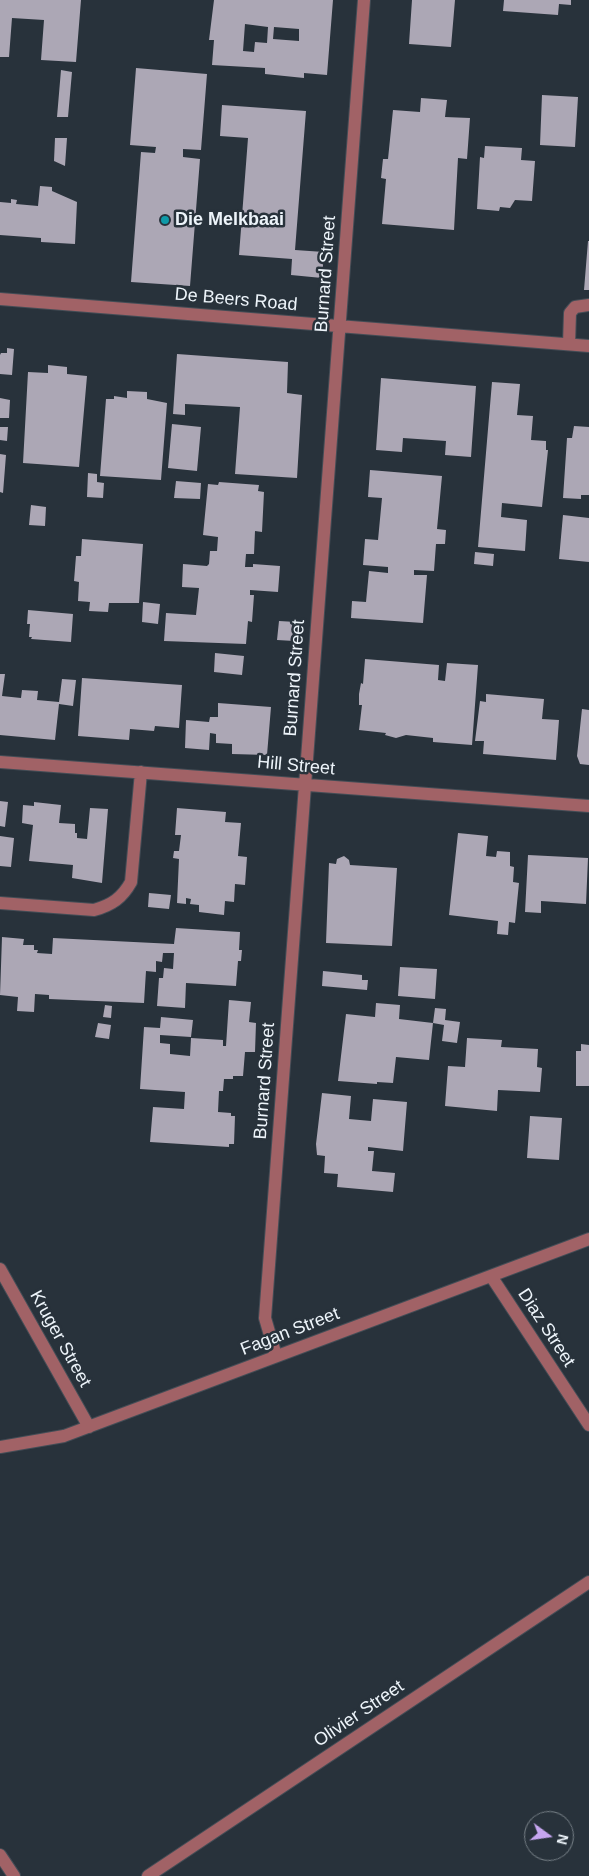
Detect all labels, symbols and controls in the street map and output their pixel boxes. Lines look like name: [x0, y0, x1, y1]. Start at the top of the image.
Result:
place label: Die Melkbaai: [175, 209, 284, 231]
marker: Die Melkbaai: [159, 214, 171, 226]
street label: Burnard Street: [311, 215, 341, 333]
street label: De Beers Road: [174, 284, 298, 316]
street label: Burnard Street: [280, 619, 310, 737]
street label: Hill Street: [256, 752, 336, 780]
street label: Burnard Street: [250, 1022, 280, 1140]
street label: Diaz Street: [513, 1285, 579, 1371]
street label: Kruger Street: [25, 1287, 95, 1391]
street label: Fagan Street: [238, 1303, 342, 1361]
street label: Olivier Street: [310, 1676, 408, 1752]
north arrow: [524, 1811, 574, 1861]
text: N: [554, 1833, 572, 1846]

